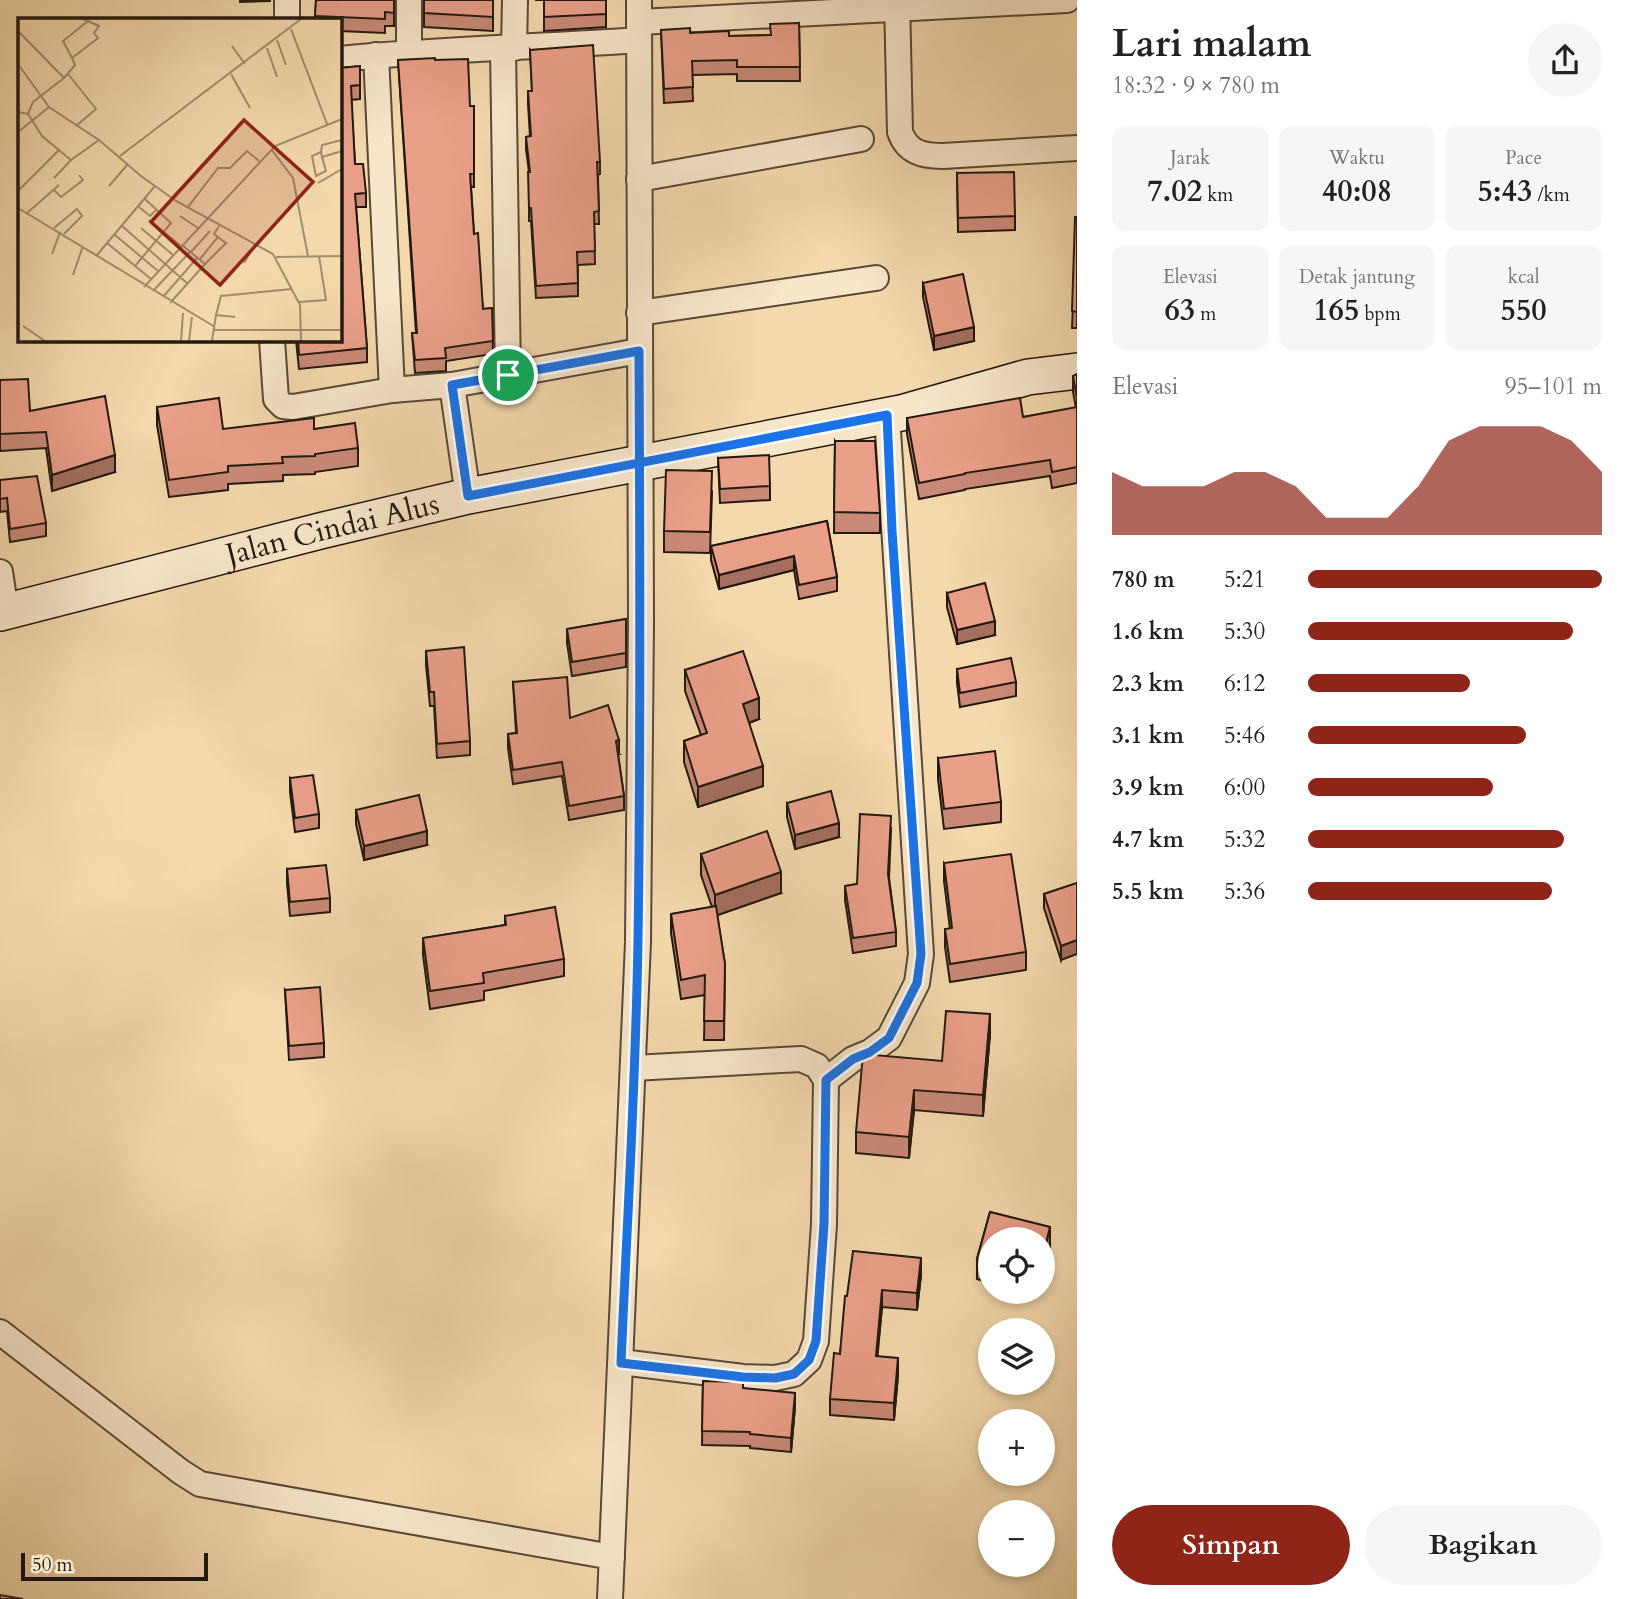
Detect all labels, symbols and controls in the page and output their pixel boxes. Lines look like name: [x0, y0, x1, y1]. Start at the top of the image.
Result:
inset map: [18, 18, 341, 341]
text: Lari malam: [1112, 18, 1311, 70]
button: share: [1528, 23, 1602, 97]
text: 18:32 · 9 × 780 m: [1112, 70, 1280, 101]
text: Jarak: [1170, 145, 1210, 171]
text: Waktu: [1329, 145, 1385, 171]
text: Pace: [1505, 145, 1542, 171]
text: 7.02: [1147, 171, 1202, 212]
text: 40:08: [1322, 171, 1392, 212]
text: 5:43: [1478, 171, 1532, 212]
text: km: [1202, 182, 1233, 208]
text: /km: [1532, 182, 1570, 208]
text: Elevasi: [1163, 264, 1218, 290]
text: Detak jantung: [1299, 264, 1415, 290]
text: kcal: [1508, 264, 1540, 290]
text: 63: [1164, 290, 1195, 331]
text: 165: [1313, 290, 1359, 331]
text: 550: [1501, 290, 1547, 331]
text: m: [1195, 301, 1216, 327]
text: bpm: [1359, 301, 1401, 327]
pin: [478, 345, 538, 405]
icon: arrive: [489, 356, 527, 394]
text: Elevasi: [1112, 371, 1178, 402]
text: 95–101 m: [1505, 371, 1602, 402]
street label: Jalan Cindai Alus: [218, 483, 443, 576]
text: 780 m: [1112, 564, 1175, 595]
text: 5:21: [1224, 564, 1265, 595]
text: 1.6 km: [1112, 616, 1184, 647]
text: 5:30: [1224, 616, 1265, 647]
text: 2.3 km: [1112, 668, 1184, 699]
text: 6:12: [1224, 668, 1265, 699]
text: 3.1 km: [1112, 720, 1184, 751]
text: 5:46: [1224, 720, 1265, 751]
text: 3.9 km: [1112, 772, 1184, 803]
text: 6:00: [1224, 772, 1265, 803]
text: 4.7 km: [1112, 824, 1184, 855]
text: 5:32: [1224, 824, 1265, 855]
text: 5.5 km: [1112, 876, 1184, 907]
text: 5:36: [1224, 876, 1265, 907]
map controls: [978, 1227, 1055, 1577]
button: locate: [978, 1227, 1055, 1304]
button: layers: [978, 1318, 1055, 1395]
button: +: [978, 1409, 1055, 1486]
button: −: [978, 1500, 1055, 1577]
button: Simpan: [1112, 1505, 1350, 1585]
button: Bagikan: [1364, 1505, 1602, 1585]
scale bar: [21, 1550, 208, 1582]
text: 50 m: [32, 1552, 73, 1578]

